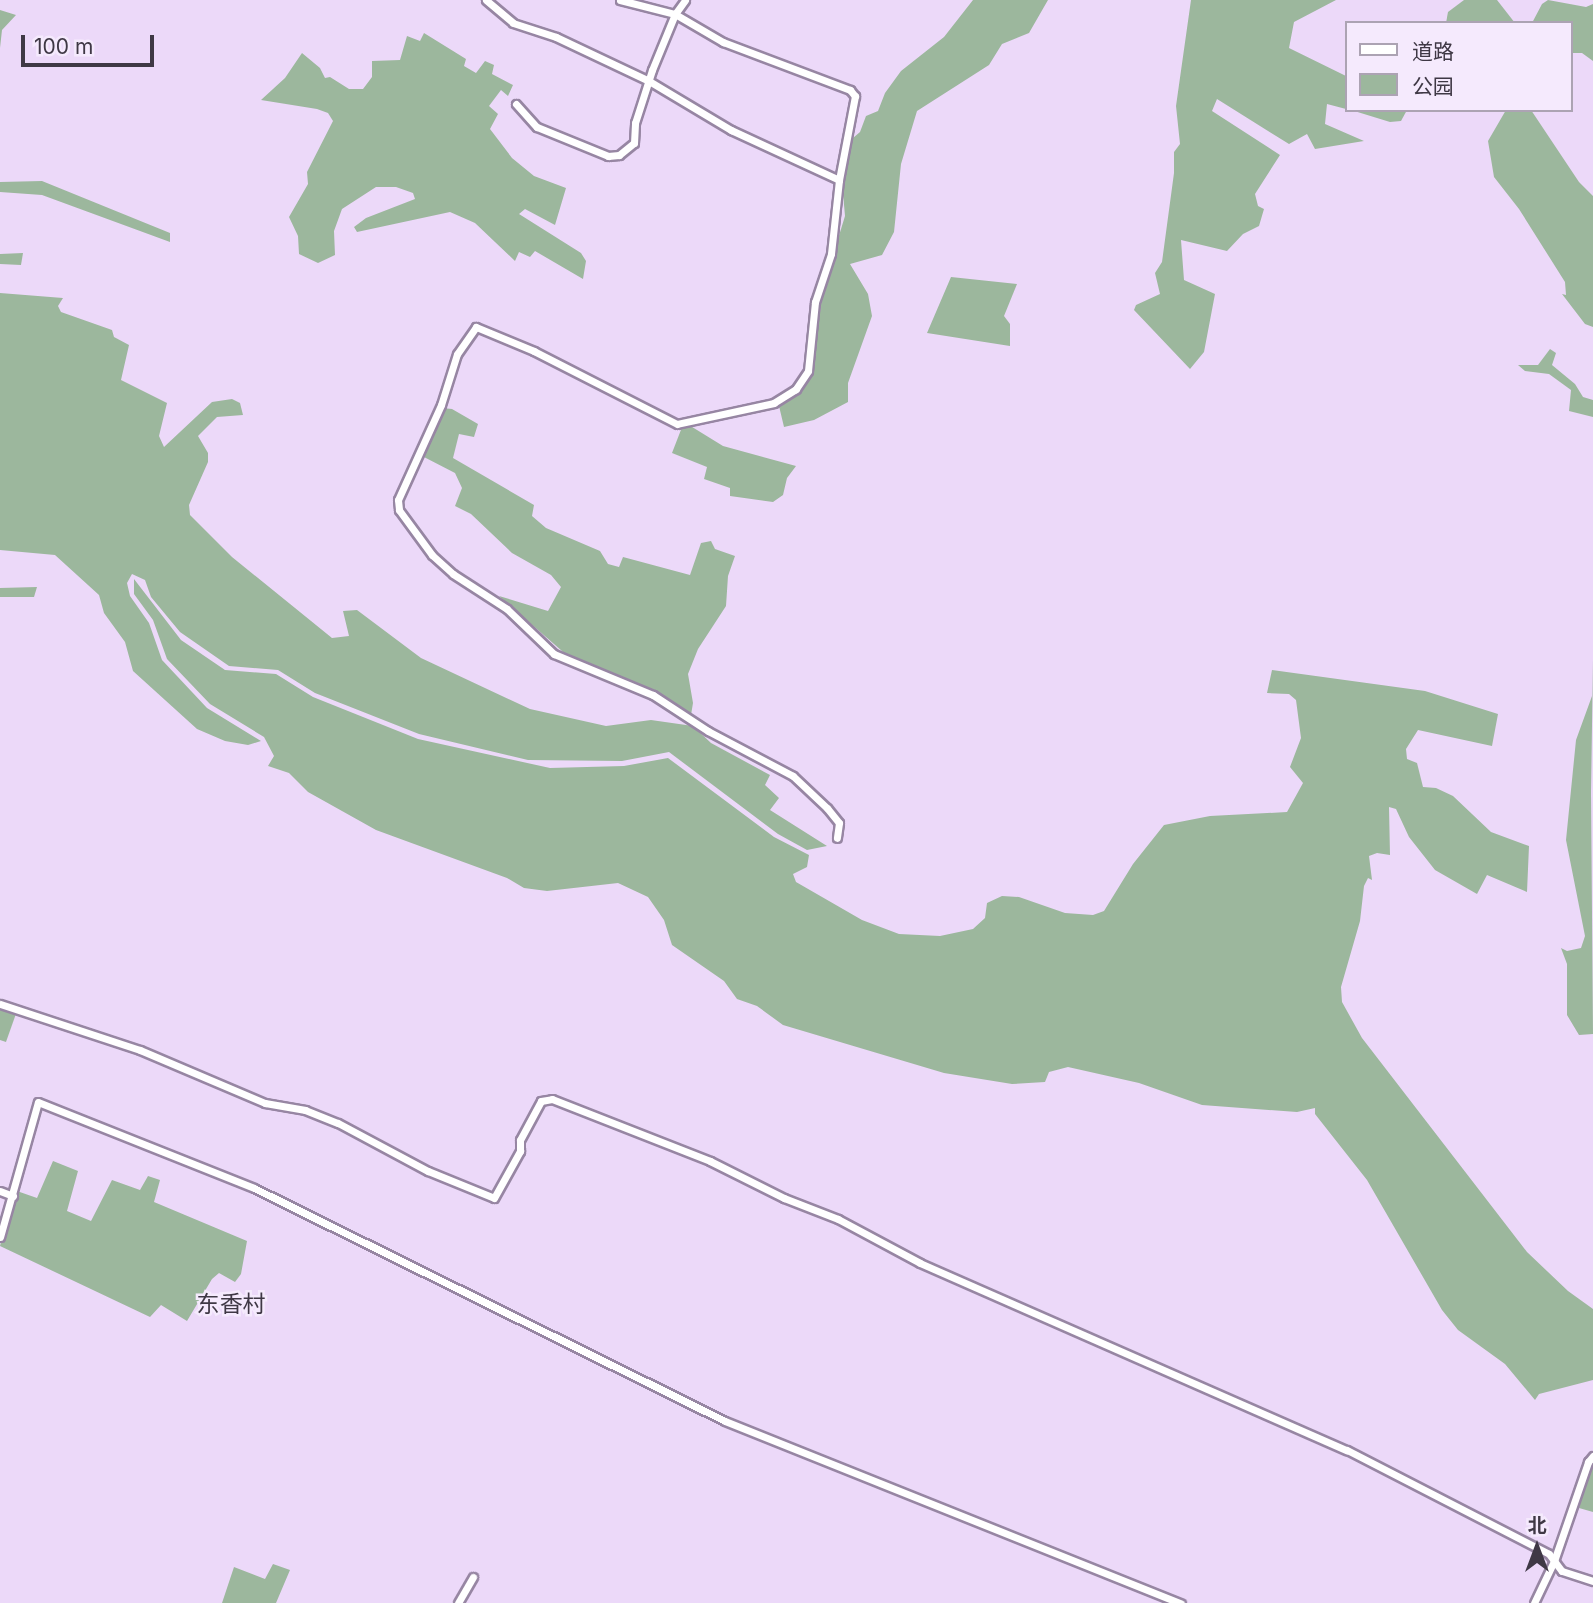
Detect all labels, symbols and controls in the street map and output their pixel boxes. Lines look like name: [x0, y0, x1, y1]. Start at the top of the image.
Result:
scale bar: [24, 21, 158, 65]
legend: [1344, 21, 1572, 112]
text: 100 m: [34, 34, 93, 59]
text: 道路: [1412, 39, 1454, 64]
text: 公园: [1412, 74, 1454, 99]
district label: 东香村: [197, 1290, 265, 1318]
north arrow: [1502, 1512, 1572, 1582]
text: 北: [1527, 1514, 1547, 1537]

